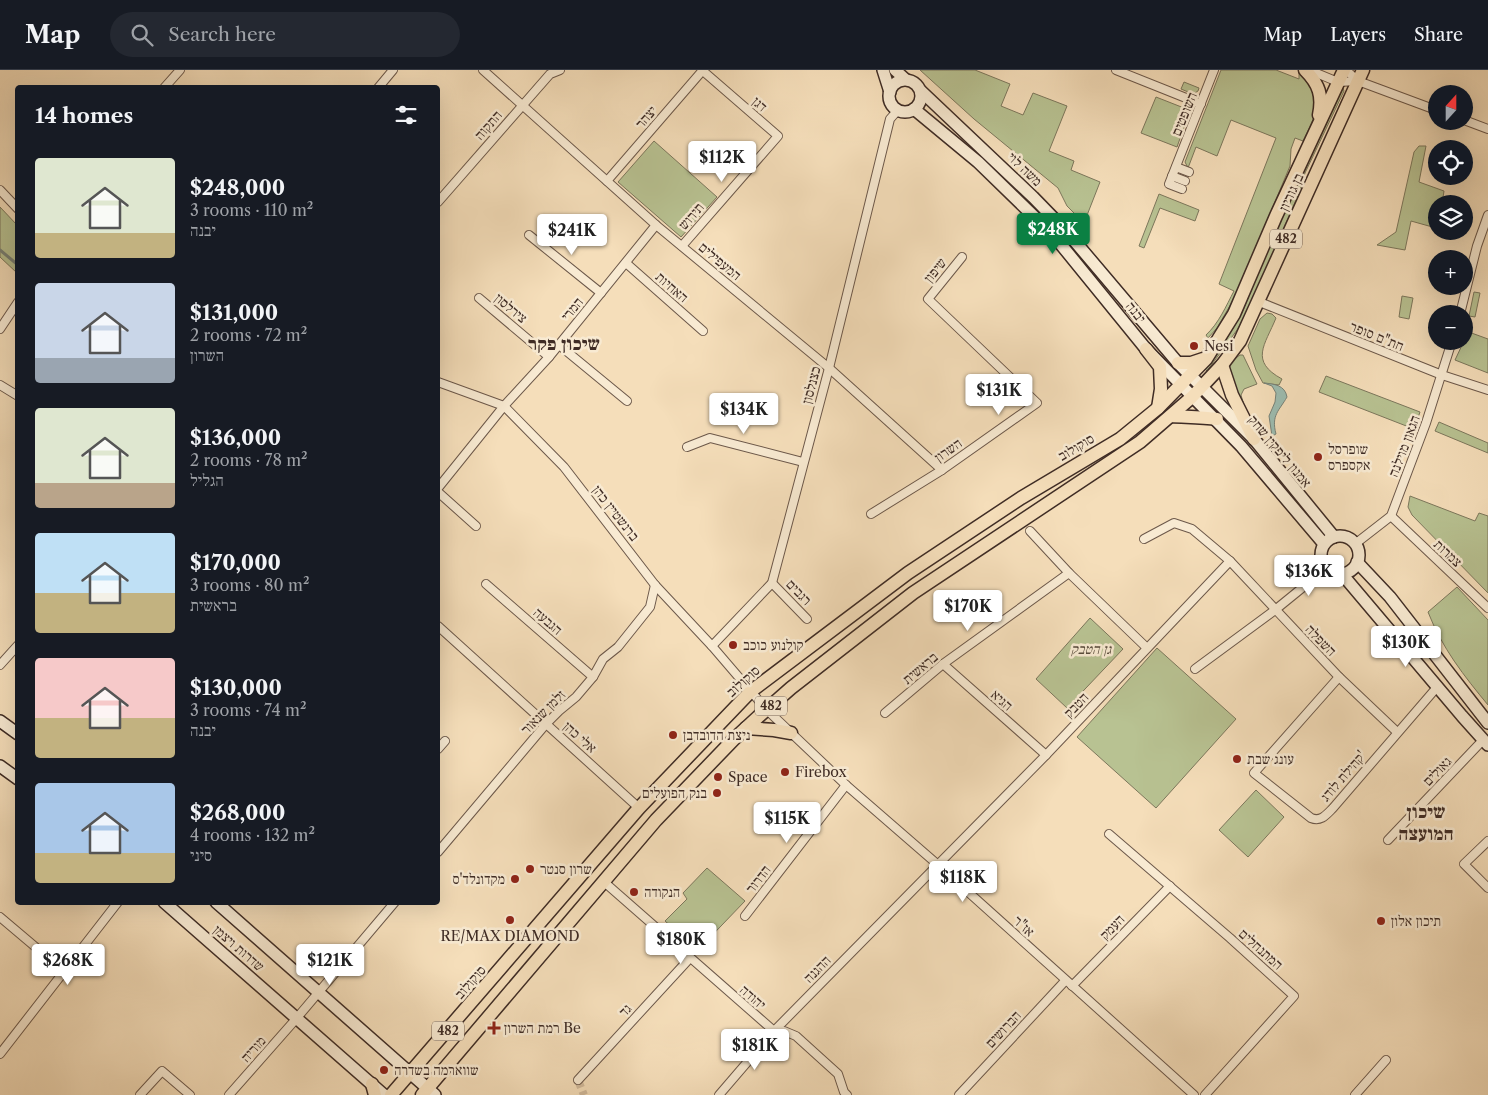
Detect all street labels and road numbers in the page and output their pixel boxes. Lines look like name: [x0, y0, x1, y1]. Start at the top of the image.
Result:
street label: השופטים: [1167, 89, 1201, 139]
street label: דגן: [749, 93, 771, 115]
street label: יצהר: [631, 102, 661, 132]
street label: התקוה: [470, 106, 506, 144]
street label: משה לוי: [1004, 148, 1046, 190]
street label: בן גוריון: [1274, 170, 1308, 214]
street label: תירוש: [674, 199, 708, 233]
road number: 482: [1270, 230, 1302, 248]
street label: המעפילים: [695, 238, 745, 284]
street label: שיפון: [920, 254, 951, 286]
street label: האחיות: [652, 268, 692, 306]
street label: צירלסון: [491, 289, 531, 327]
street label: המרי: [557, 293, 587, 325]
street label: יבנה: [1122, 298, 1150, 327]
street label: חת"ם סופר: [1347, 317, 1407, 355]
street label: כצנלסון: [797, 364, 825, 406]
street label: אמנון ליפקין שחק: [1244, 411, 1316, 491]
street label: הגאון מוילנה: [1384, 413, 1424, 479]
street label: סוקולוב: [1055, 429, 1097, 465]
street label: השרון: [931, 434, 965, 466]
street label: ברנשטיין כהן: [589, 481, 644, 545]
street label: צמרות: [1430, 535, 1466, 571]
street label: רגבים: [782, 575, 816, 609]
street label: הגבעה: [530, 603, 566, 639]
street label: השפלה: [1302, 620, 1340, 660]
street label: בראשית: [898, 648, 942, 688]
street label: סוקולוב: [722, 661, 764, 701]
street label: זלמן שנאור: [517, 686, 569, 738]
street label: הגיא: [987, 686, 1017, 714]
street label: הטבק: [1060, 688, 1092, 722]
road number: 482: [755, 696, 787, 716]
street label: אלי כהן: [559, 717, 601, 757]
street label: קהילת לודג': [1316, 747, 1370, 805]
street label: גאולים: [1419, 752, 1456, 790]
street label: הדרור: [741, 861, 775, 897]
street label: העמק: [1096, 910, 1128, 944]
street label: אז"ר: [1010, 912, 1038, 940]
street label: שדרות ויצמן: [210, 921, 269, 975]
street label: המתנחלים: [1235, 924, 1287, 974]
street label: ההגנה: [800, 951, 834, 987]
street label: סוקולוב: [450, 961, 490, 1003]
street label: יהודה: [736, 981, 770, 1013]
street label: גד: [615, 1000, 636, 1020]
street label: הברושים: [981, 1007, 1025, 1051]
road number: 482: [432, 1021, 464, 1040]
street label: מוריה: [236, 1032, 270, 1066]

